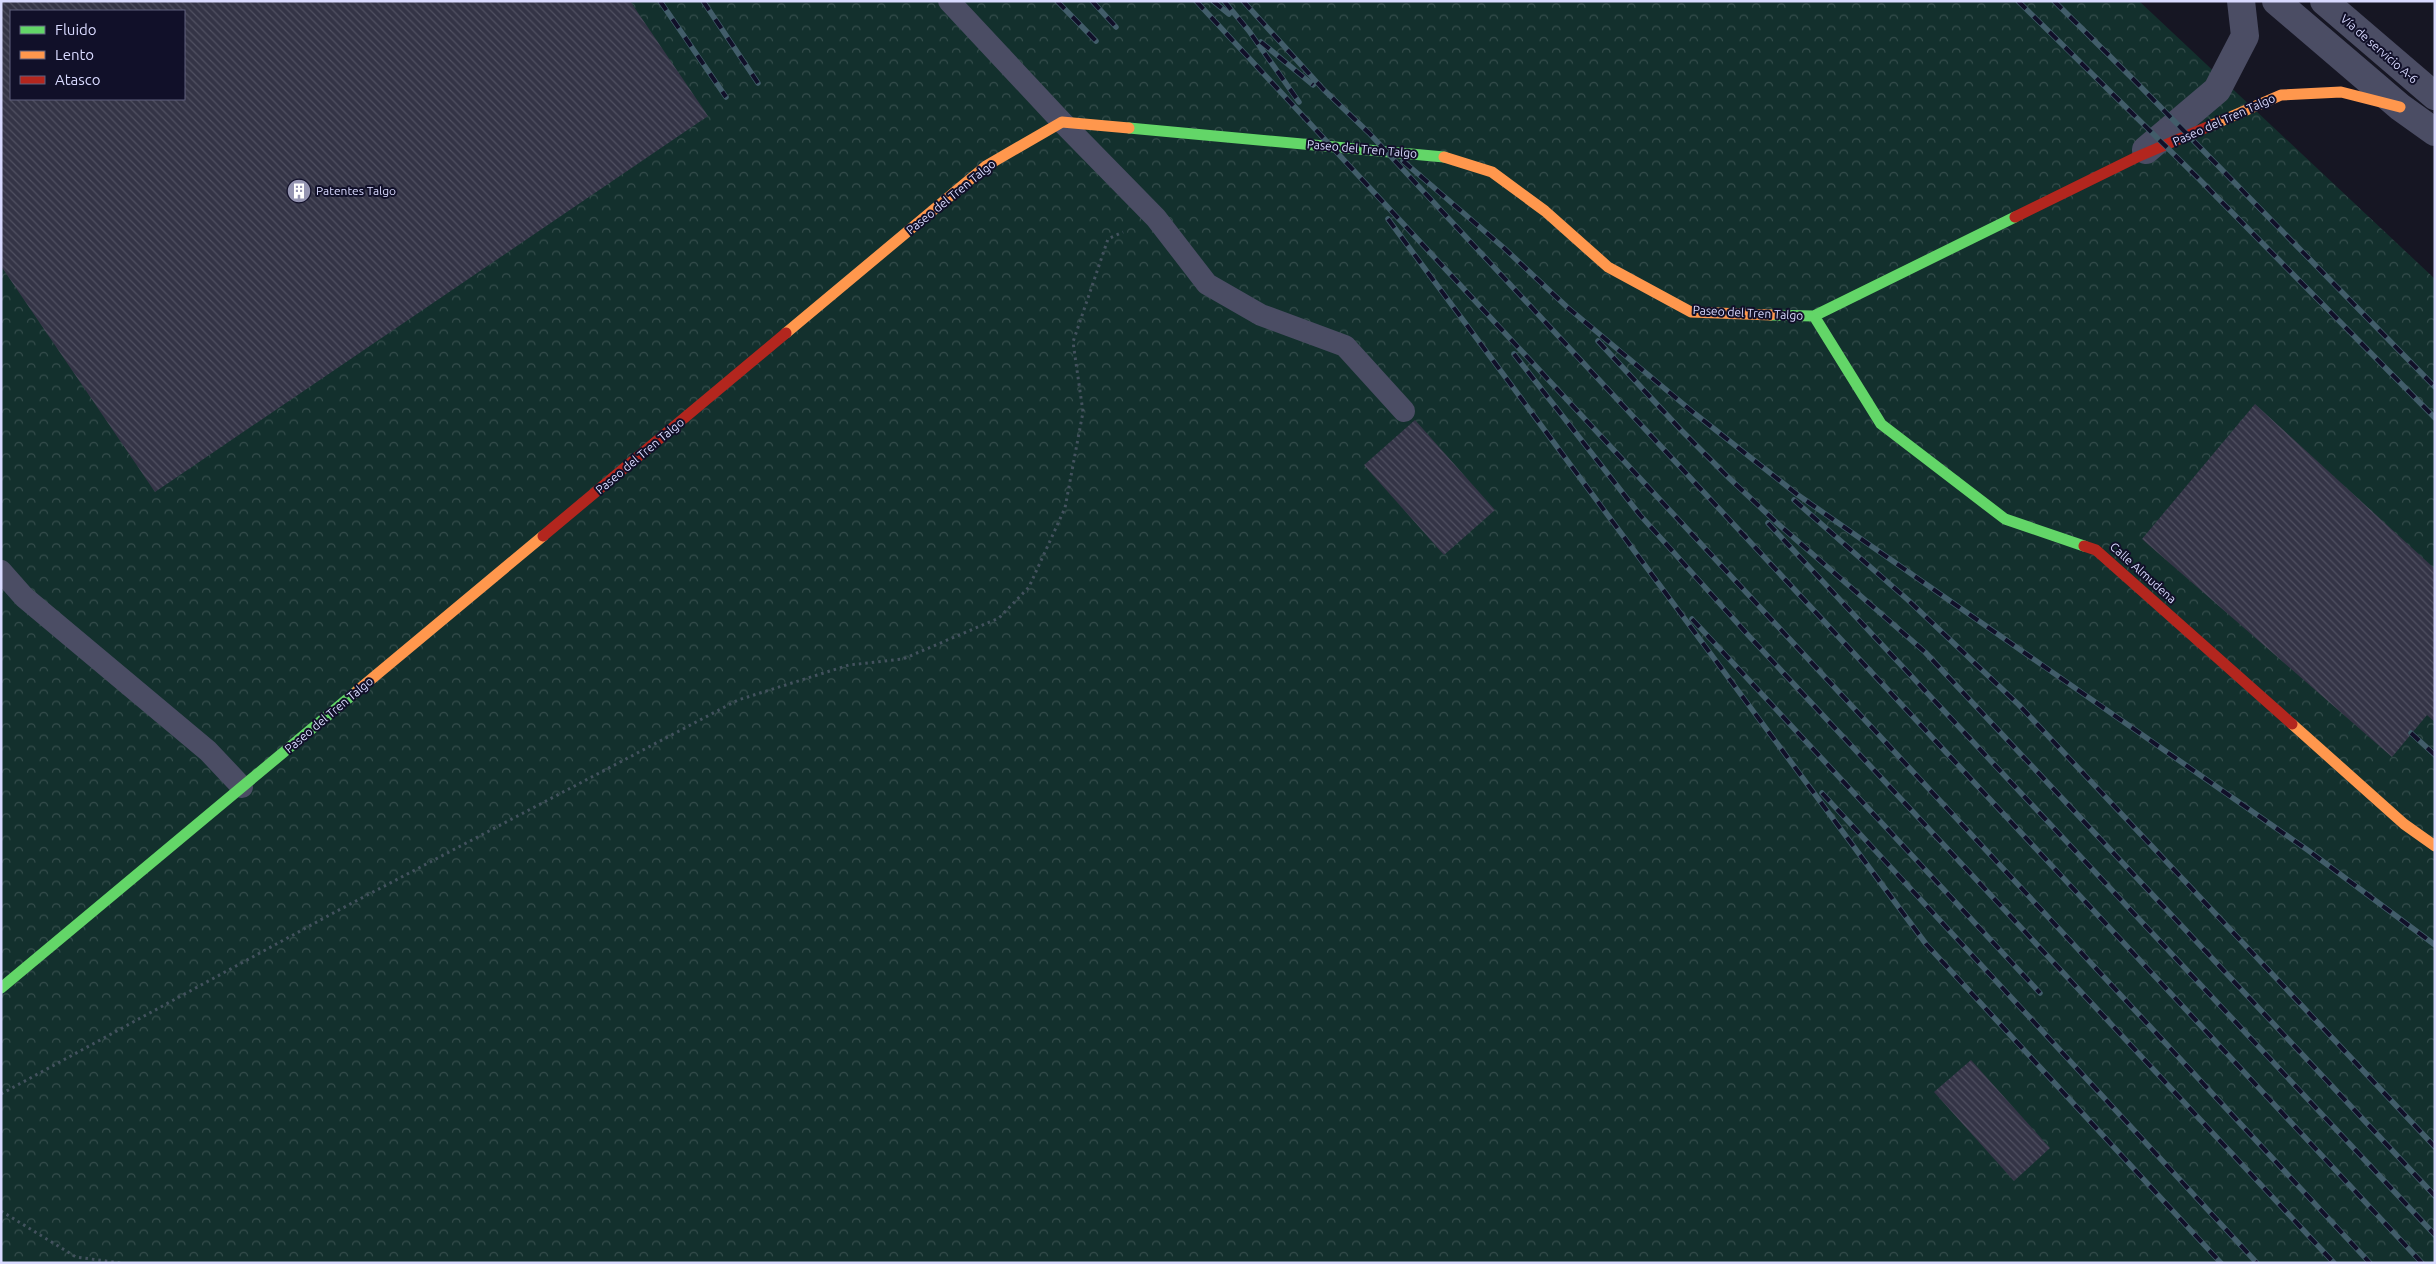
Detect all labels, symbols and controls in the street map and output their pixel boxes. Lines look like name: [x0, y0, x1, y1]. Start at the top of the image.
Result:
legend: [10, 10, 185, 100]
street label: Vía de servicio A-6: [2338, 12, 2421, 86]
text: Fluido: [55, 21, 97, 38]
text: Lento: [55, 46, 94, 63]
text: Atasco: [55, 71, 101, 88]
street label: Paseo del Tren Talgo: [2171, 91, 2277, 148]
street label: Paseo del Tren Talgo: [1306, 137, 1418, 160]
street label: Paseo del Tren Talgo: [904, 157, 998, 237]
building icon: Patentes Talgo: [286, 178, 312, 204]
place label: Patentes Talgo: [316, 184, 396, 197]
street label: Paseo del Tren Talgo: [1692, 303, 1804, 322]
street label: Paseo del Tren Talgo: [593, 415, 686, 496]
street label: Calle Almudena: [2108, 540, 2179, 606]
street label: Paseo del Tren Talgo: [282, 674, 375, 755]

